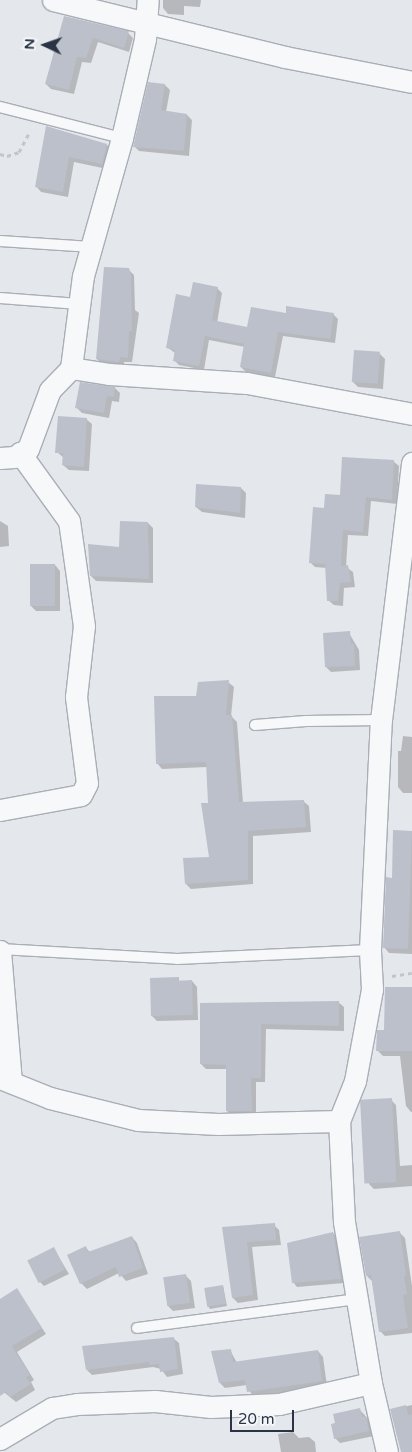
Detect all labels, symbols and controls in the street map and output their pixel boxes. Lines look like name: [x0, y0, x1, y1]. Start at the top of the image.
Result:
north arrow: [20, 20, 70, 70]
text: N: [21, 38, 38, 50]
scale bar: [232, 1400, 296, 1432]
text: 20 m: [238, 1410, 275, 1428]

